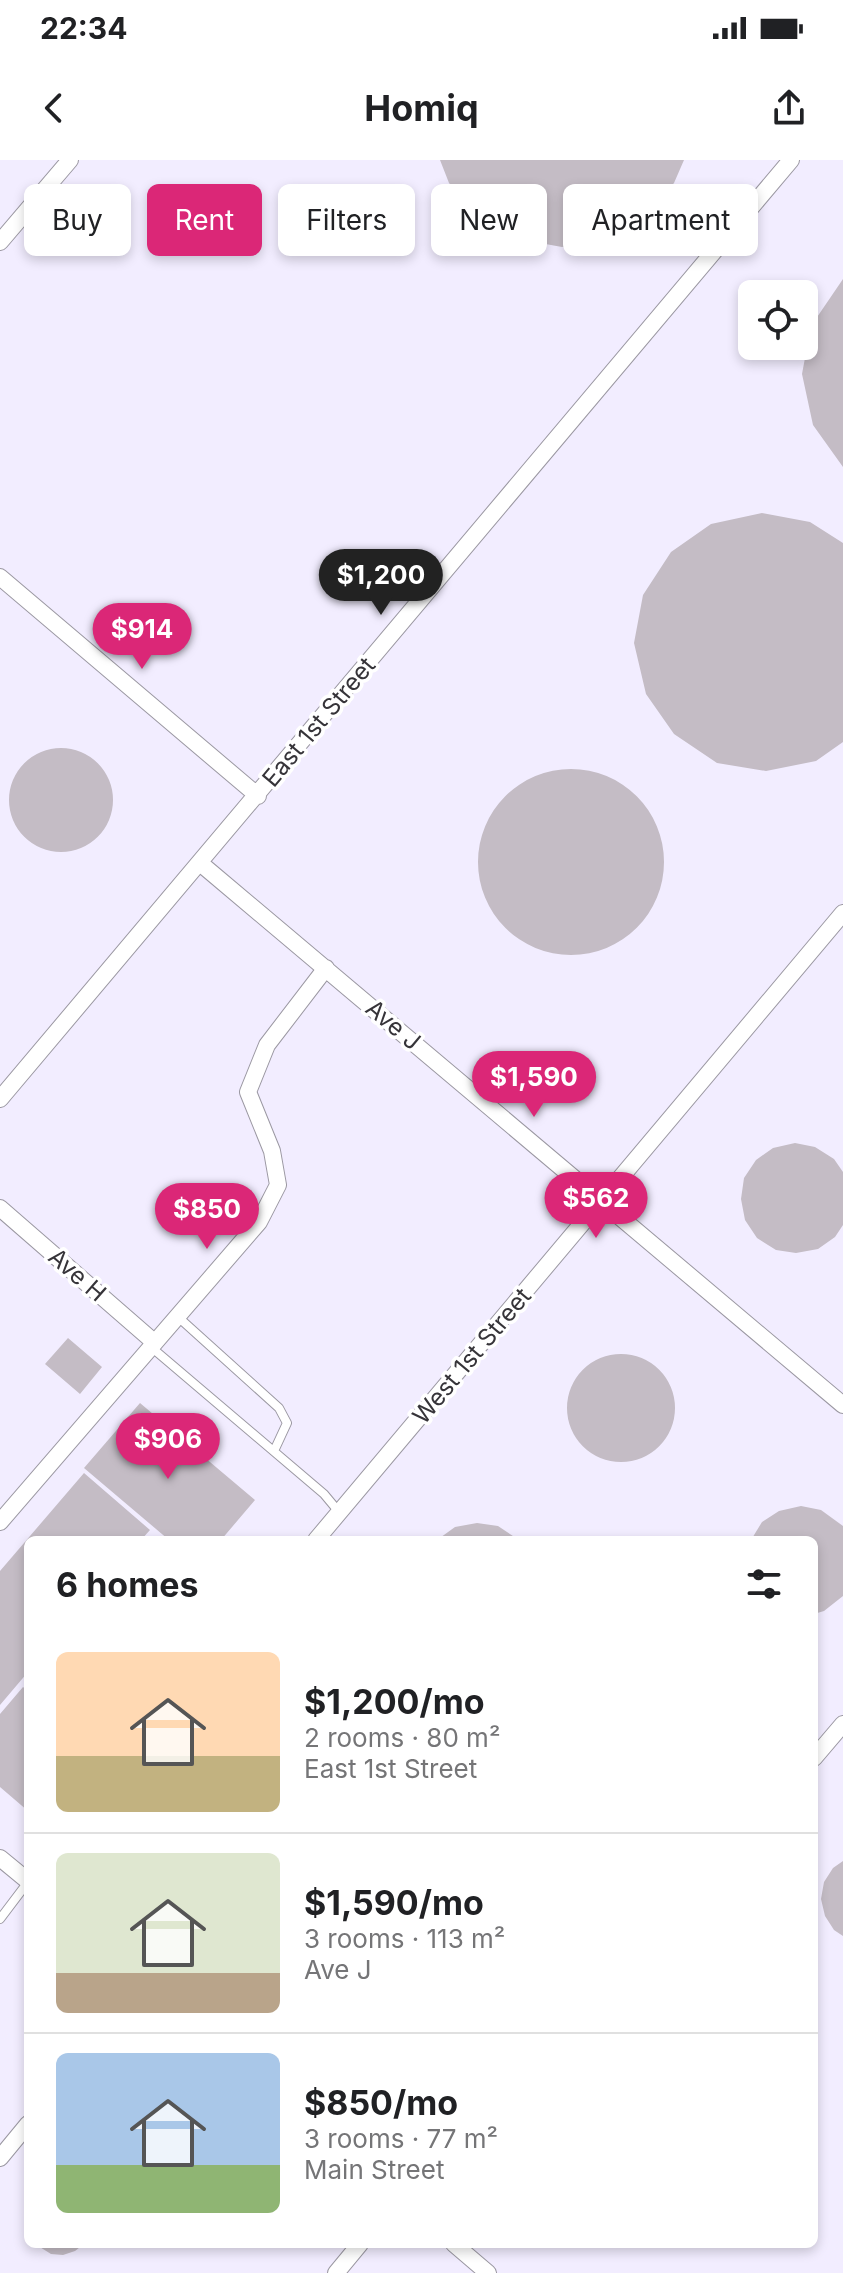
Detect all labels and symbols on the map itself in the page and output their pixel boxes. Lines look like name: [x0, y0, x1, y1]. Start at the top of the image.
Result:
pin: $1,200: [316, 549, 446, 617]
pin: $914: [95, 603, 189, 671]
street label: East 1st Street: [256, 651, 381, 792]
street label: Ave J: [360, 993, 427, 1056]
pin: $1,590: [469, 1051, 599, 1119]
pin: $562: [549, 1172, 643, 1240]
pin: $850: [160, 1183, 254, 1251]
street label: Ave H: [43, 1242, 112, 1307]
street label: West 1st Street: [406, 1282, 537, 1430]
pin: $906: [121, 1413, 215, 1481]

